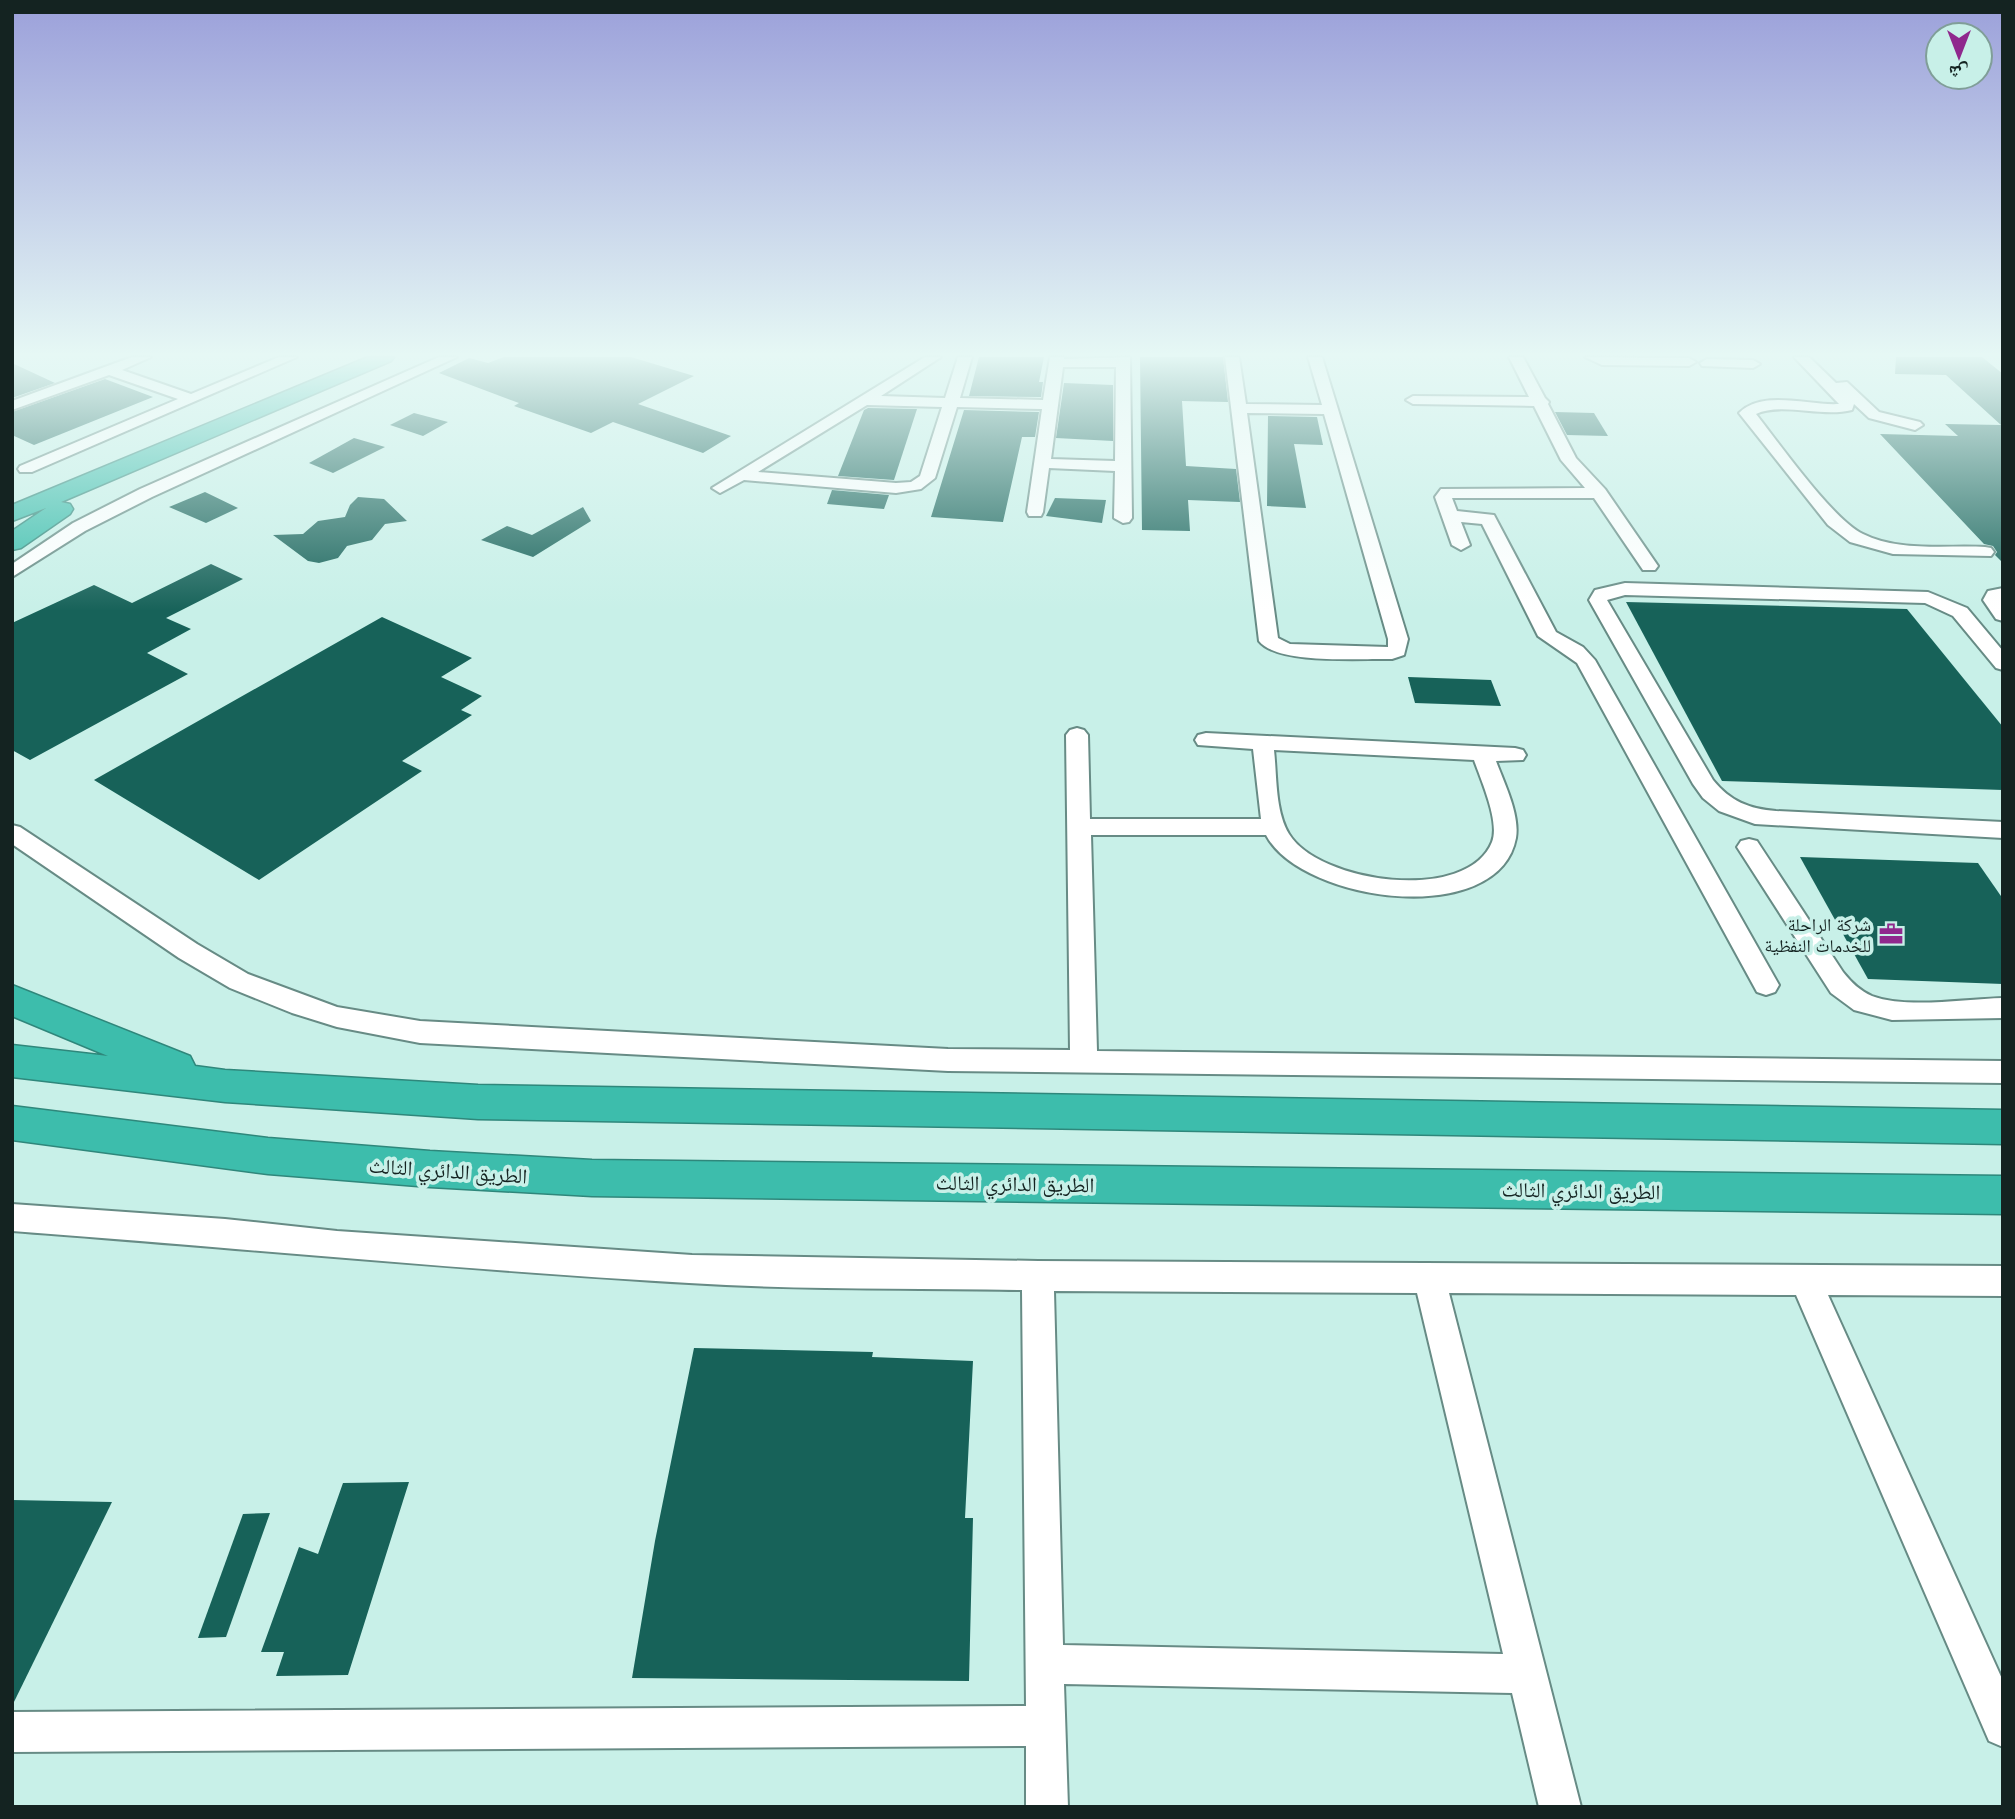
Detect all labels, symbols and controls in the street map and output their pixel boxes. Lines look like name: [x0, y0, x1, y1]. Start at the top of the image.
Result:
north arrow: [1924, 21, 1994, 91]
text: ش: [1949, 61, 1969, 85]
place label: شركة الراحلة للخدمات النفظية: [1764, 913, 1871, 957]
office icon: شركة الراحلة للخدمات النفظية: [1877, 920, 1905, 948]
street label: الطريق الدائري الثالث: [368, 1151, 528, 1193]
street label: الطريق الدائري الثالث: [935, 1169, 1095, 1202]
street label: الطريق الدائري الثالث: [1501, 1176, 1661, 1209]

